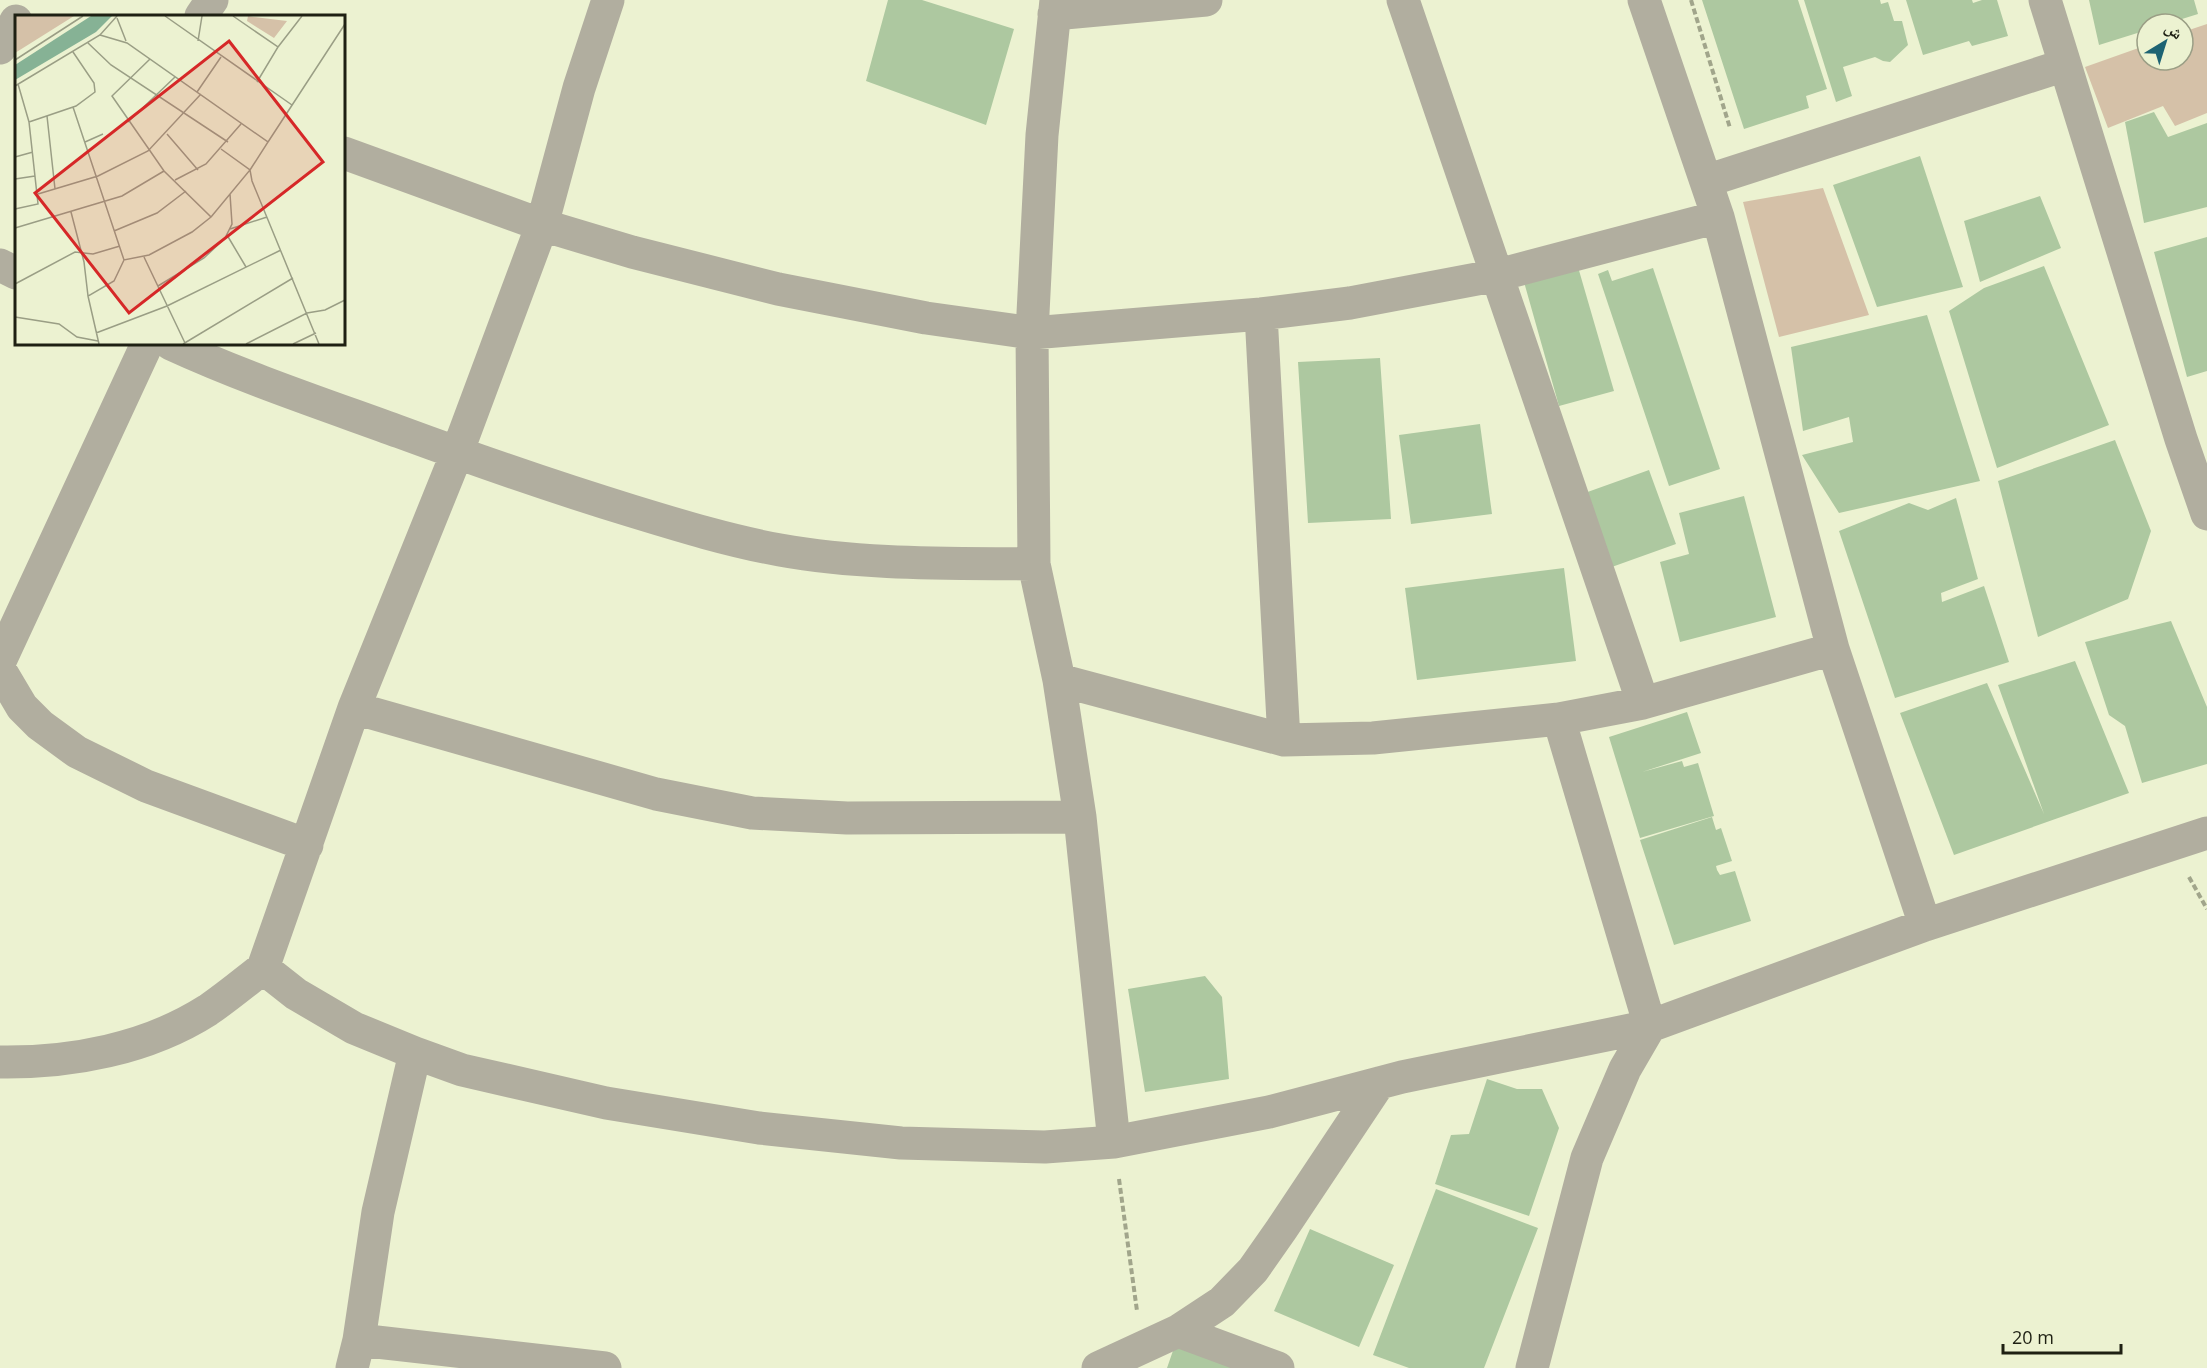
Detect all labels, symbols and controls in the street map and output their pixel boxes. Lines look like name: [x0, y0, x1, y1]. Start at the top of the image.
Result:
north arrow: [2135, 12, 2195, 72]
inset map: [15, 15, 345, 345]
text: ش: [2161, 16, 2188, 44]
scale bar: [2003, 1317, 2122, 1355]
text: 20 m: [2012, 1325, 2054, 1349]

